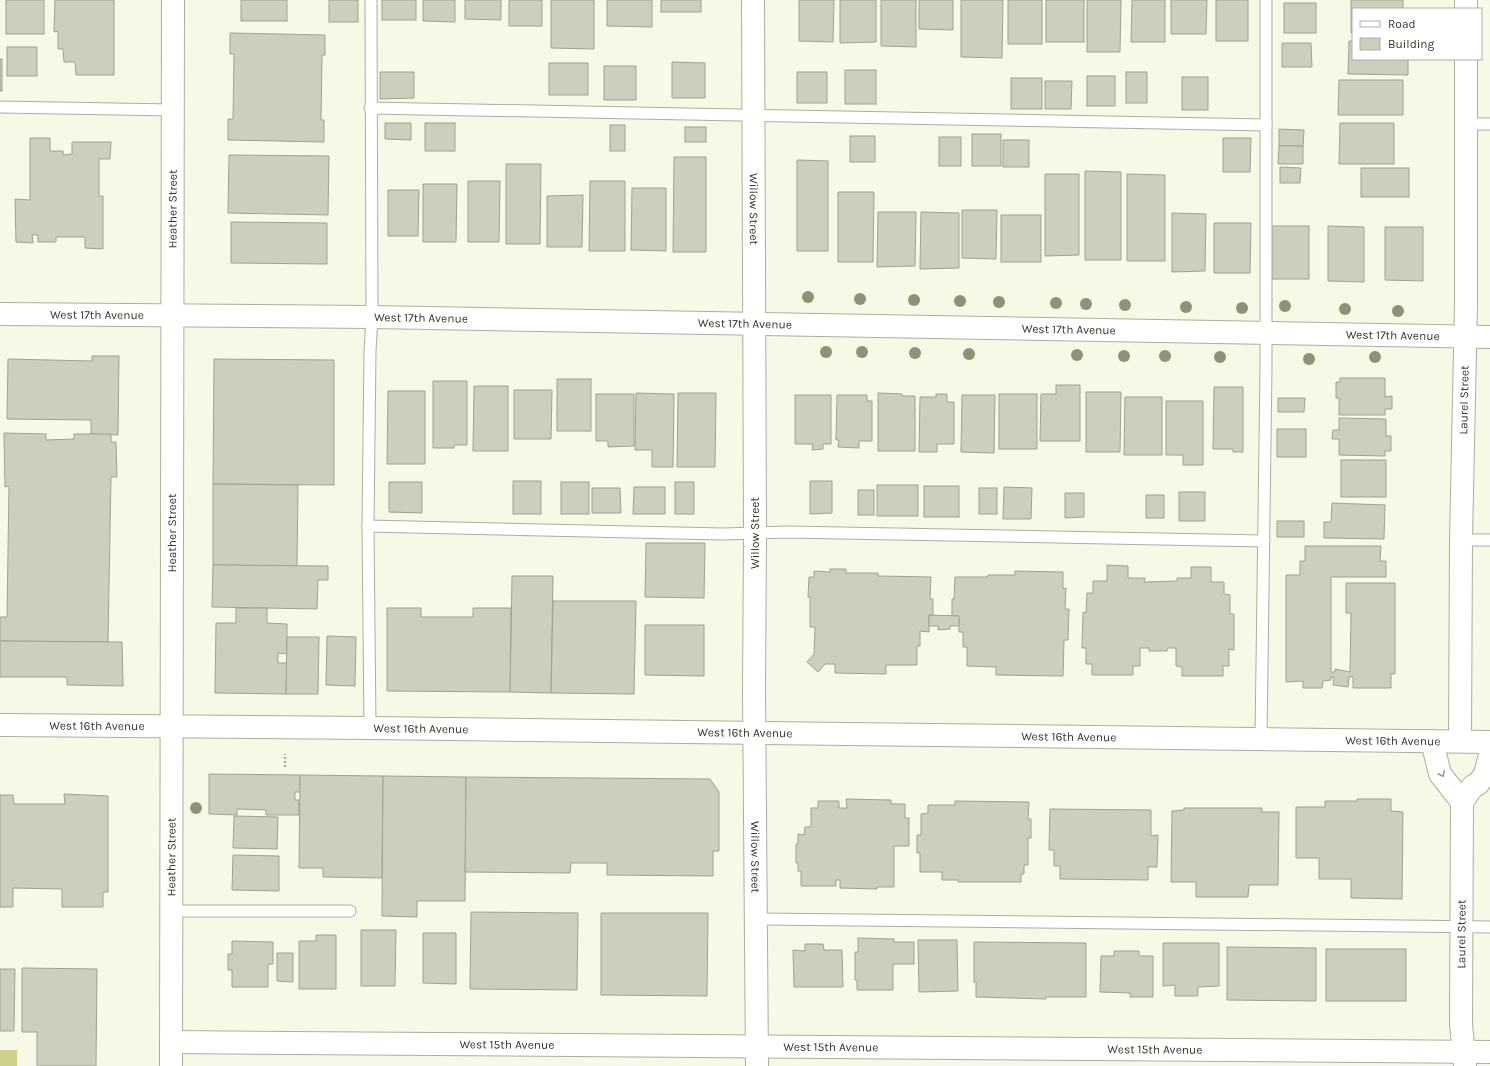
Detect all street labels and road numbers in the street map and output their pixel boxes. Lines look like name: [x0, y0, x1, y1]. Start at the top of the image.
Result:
street label: Heather Street: [166, 169, 180, 248]
street label: Willow Street: [747, 173, 761, 246]
street label: West 17th Avenue: [50, 307, 144, 322]
street label: West 17th Avenue: [374, 310, 468, 326]
street label: West 17th Avenue: [698, 316, 792, 332]
street label: West 17th Avenue: [1022, 322, 1116, 337]
street label: West 17th Avenue: [1346, 327, 1440, 343]
street label: Laurel Street: [1456, 365, 1472, 435]
street label: Heather Street: [165, 493, 179, 572]
street label: Willow Street: [748, 496, 762, 569]
street label: West 16th Avenue: [49, 718, 145, 733]
street label: West 16th Avenue: [373, 721, 469, 736]
street label: West 16th Avenue: [697, 725, 793, 740]
street label: West 16th Avenue: [1021, 729, 1117, 744]
street label: West 16th Avenue: [1345, 733, 1441, 748]
street label: Heather Street: [164, 817, 178, 896]
street label: Willow Street: [748, 821, 763, 894]
street label: Laurel Street: [1454, 899, 1469, 969]
street label: West 15th Avenue: [459, 1037, 555, 1052]
street label: West 15th Avenue: [783, 1040, 879, 1054]
street label: West 15th Avenue: [1107, 1042, 1203, 1057]

